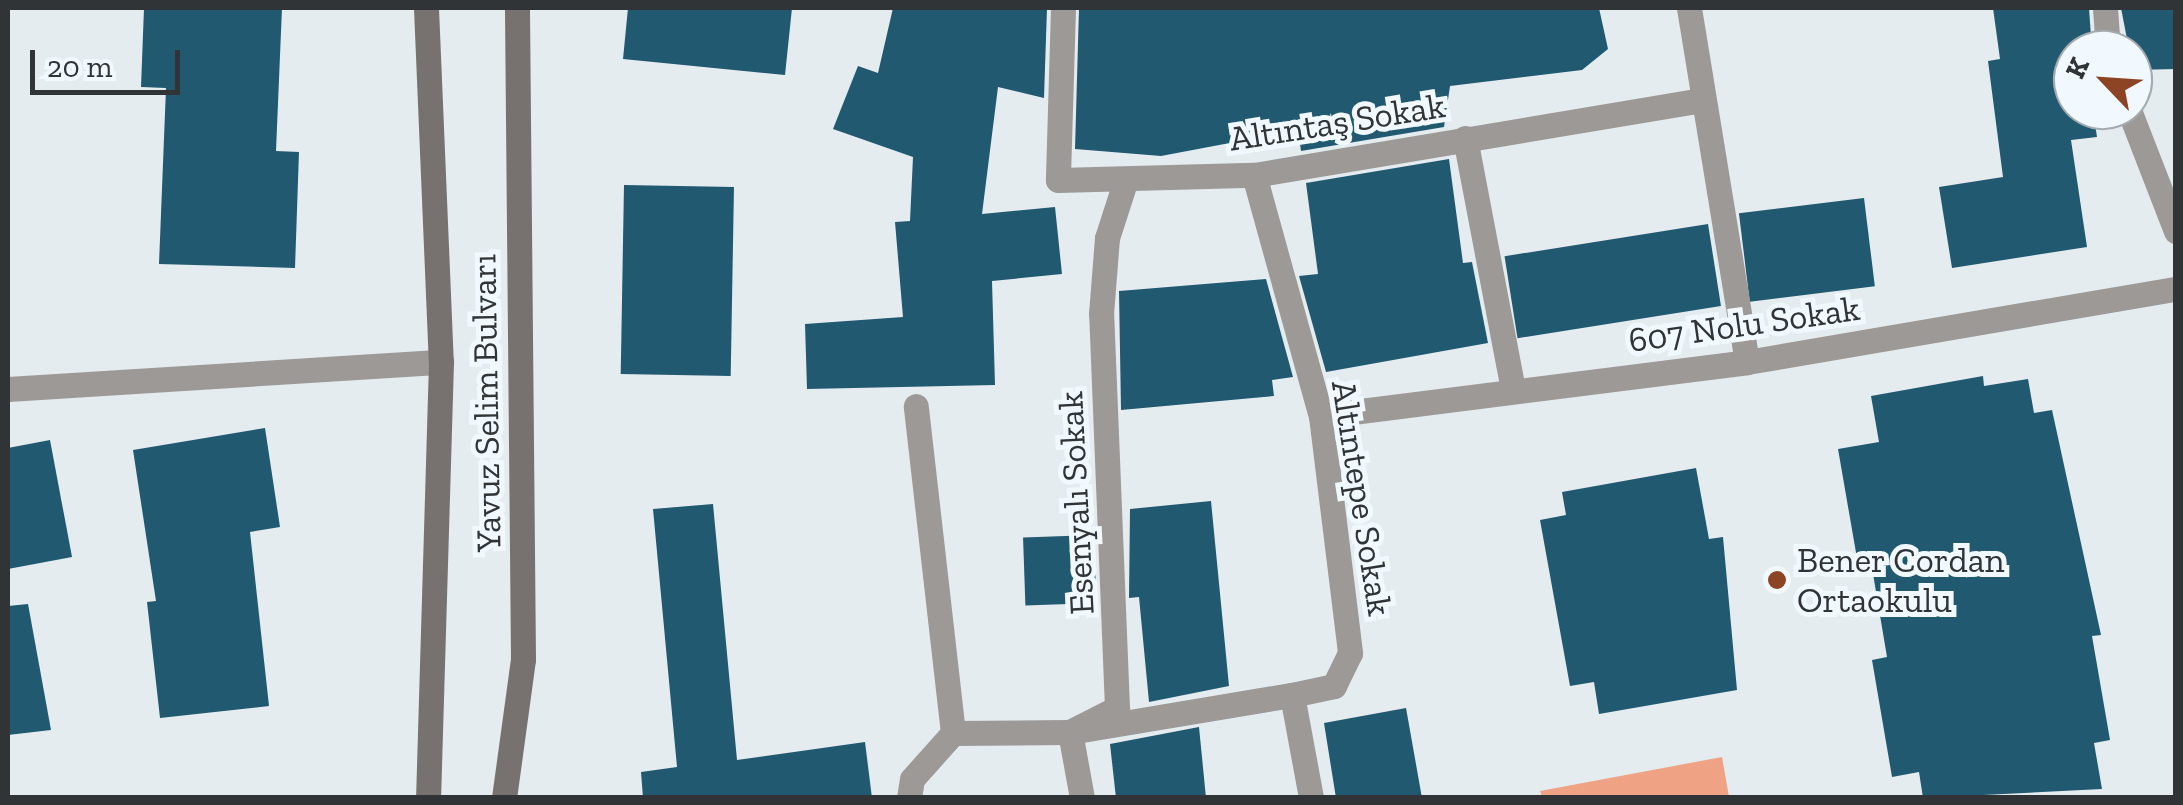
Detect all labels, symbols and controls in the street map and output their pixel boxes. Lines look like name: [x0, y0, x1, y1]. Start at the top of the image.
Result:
scale bar: [35, 30, 185, 92]
north arrow: [2053, 30, 2153, 130]
text: 20 m: [47, 49, 112, 85]
text: K: [2058, 52, 2096, 83]
street label: Altıntaş Sokak: [1226, 84, 1448, 160]
street label: Yavuz Selim Bulvarı: [462, 254, 510, 552]
street label: 607 Nolu Sokak: [1626, 287, 1862, 361]
street label: Altıntepe Sokak: [1323, 377, 1401, 619]
street label: Esenyalı Sokak: [1049, 390, 1103, 616]
place label: Bener Cordan Ortaokulu: [1797, 539, 2005, 621]
marker: Bener Cordan Ortaokulu: [1766, 569, 1788, 591]

